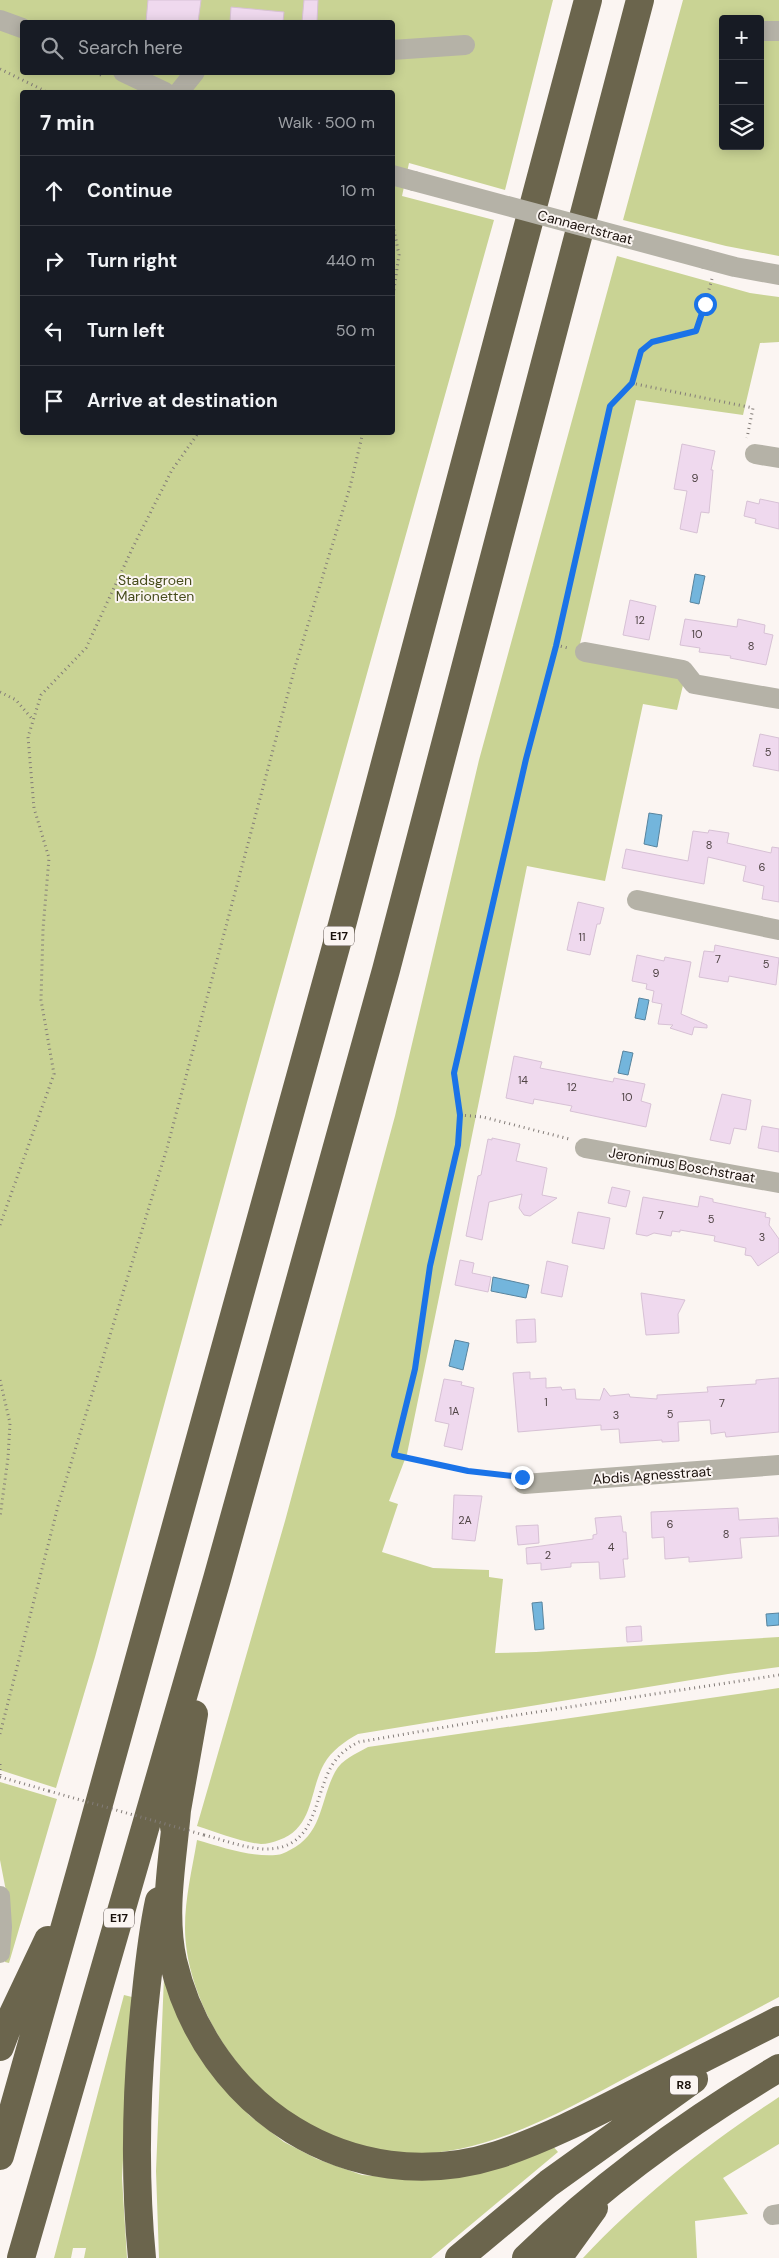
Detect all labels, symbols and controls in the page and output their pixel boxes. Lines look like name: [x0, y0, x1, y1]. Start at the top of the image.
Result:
map controls: [719, 15, 764, 150]
button: +: [719, 15, 764, 60]
search box: [20, 20, 395, 75]
icon: search: [38, 34, 66, 62]
text: Search here: [78, 35, 183, 60]
button: −: [719, 60, 764, 105]
button: layers: [719, 105, 764, 150]
text: 7 min: [40, 109, 95, 137]
text: Walk · 500 m: [278, 112, 375, 133]
icon: ahead: [40, 177, 68, 205]
text: Continue: [87, 178, 173, 203]
text: 10 m: [341, 180, 375, 201]
street label: Cannaertstraat: [535, 206, 635, 248]
icon: right: [40, 247, 68, 275]
text: Turn right: [87, 248, 177, 273]
text: 440 m: [326, 250, 375, 271]
route start: [694, 293, 717, 316]
icon: left: [40, 317, 68, 345]
text: Turn left: [87, 318, 165, 343]
text: 50 m: [336, 320, 375, 341]
icon: arrive: [40, 387, 68, 415]
text: Arrive at destination: [87, 388, 278, 413]
house number: 9: [692, 471, 699, 485]
park label: Stadsgroen Marionetten: [116, 571, 194, 605]
house number: 12: [635, 613, 645, 627]
house number: 10: [692, 627, 702, 641]
house number: 8: [748, 639, 754, 653]
house number: 5: [765, 745, 772, 759]
house number: 8: [706, 838, 712, 852]
house number: 6: [759, 860, 766, 874]
road number: E17: [324, 926, 354, 946]
house number: 11: [579, 930, 585, 944]
house number: 7: [715, 952, 721, 966]
house number: 5: [763, 957, 770, 971]
house number: 9: [653, 966, 660, 980]
house number: 14: [518, 1073, 528, 1087]
house number: 12: [567, 1080, 577, 1094]
house number: 10: [622, 1090, 632, 1104]
street label: Jeronimus Boschstraat: [607, 1143, 757, 1187]
house number: 7: [658, 1208, 664, 1222]
house number: 5: [708, 1212, 715, 1226]
house number: 3: [759, 1230, 765, 1244]
house number: 1: [544, 1395, 548, 1409]
house number: 7: [719, 1396, 725, 1410]
house number: 1A: [449, 1404, 459, 1418]
house number: 5: [667, 1407, 674, 1421]
house number: 3: [613, 1408, 619, 1422]
street label: Abdis Agnesstraat: [592, 1462, 712, 1488]
route end: [511, 1466, 534, 1489]
house number: 2A: [458, 1513, 472, 1527]
house number: 6: [667, 1517, 674, 1531]
house number: 8: [723, 1527, 729, 1541]
house number: 4: [608, 1540, 615, 1554]
house number: 2: [545, 1548, 551, 1562]
road number: E17: [104, 1909, 134, 1928]
road number: R8: [670, 2076, 698, 2094]

